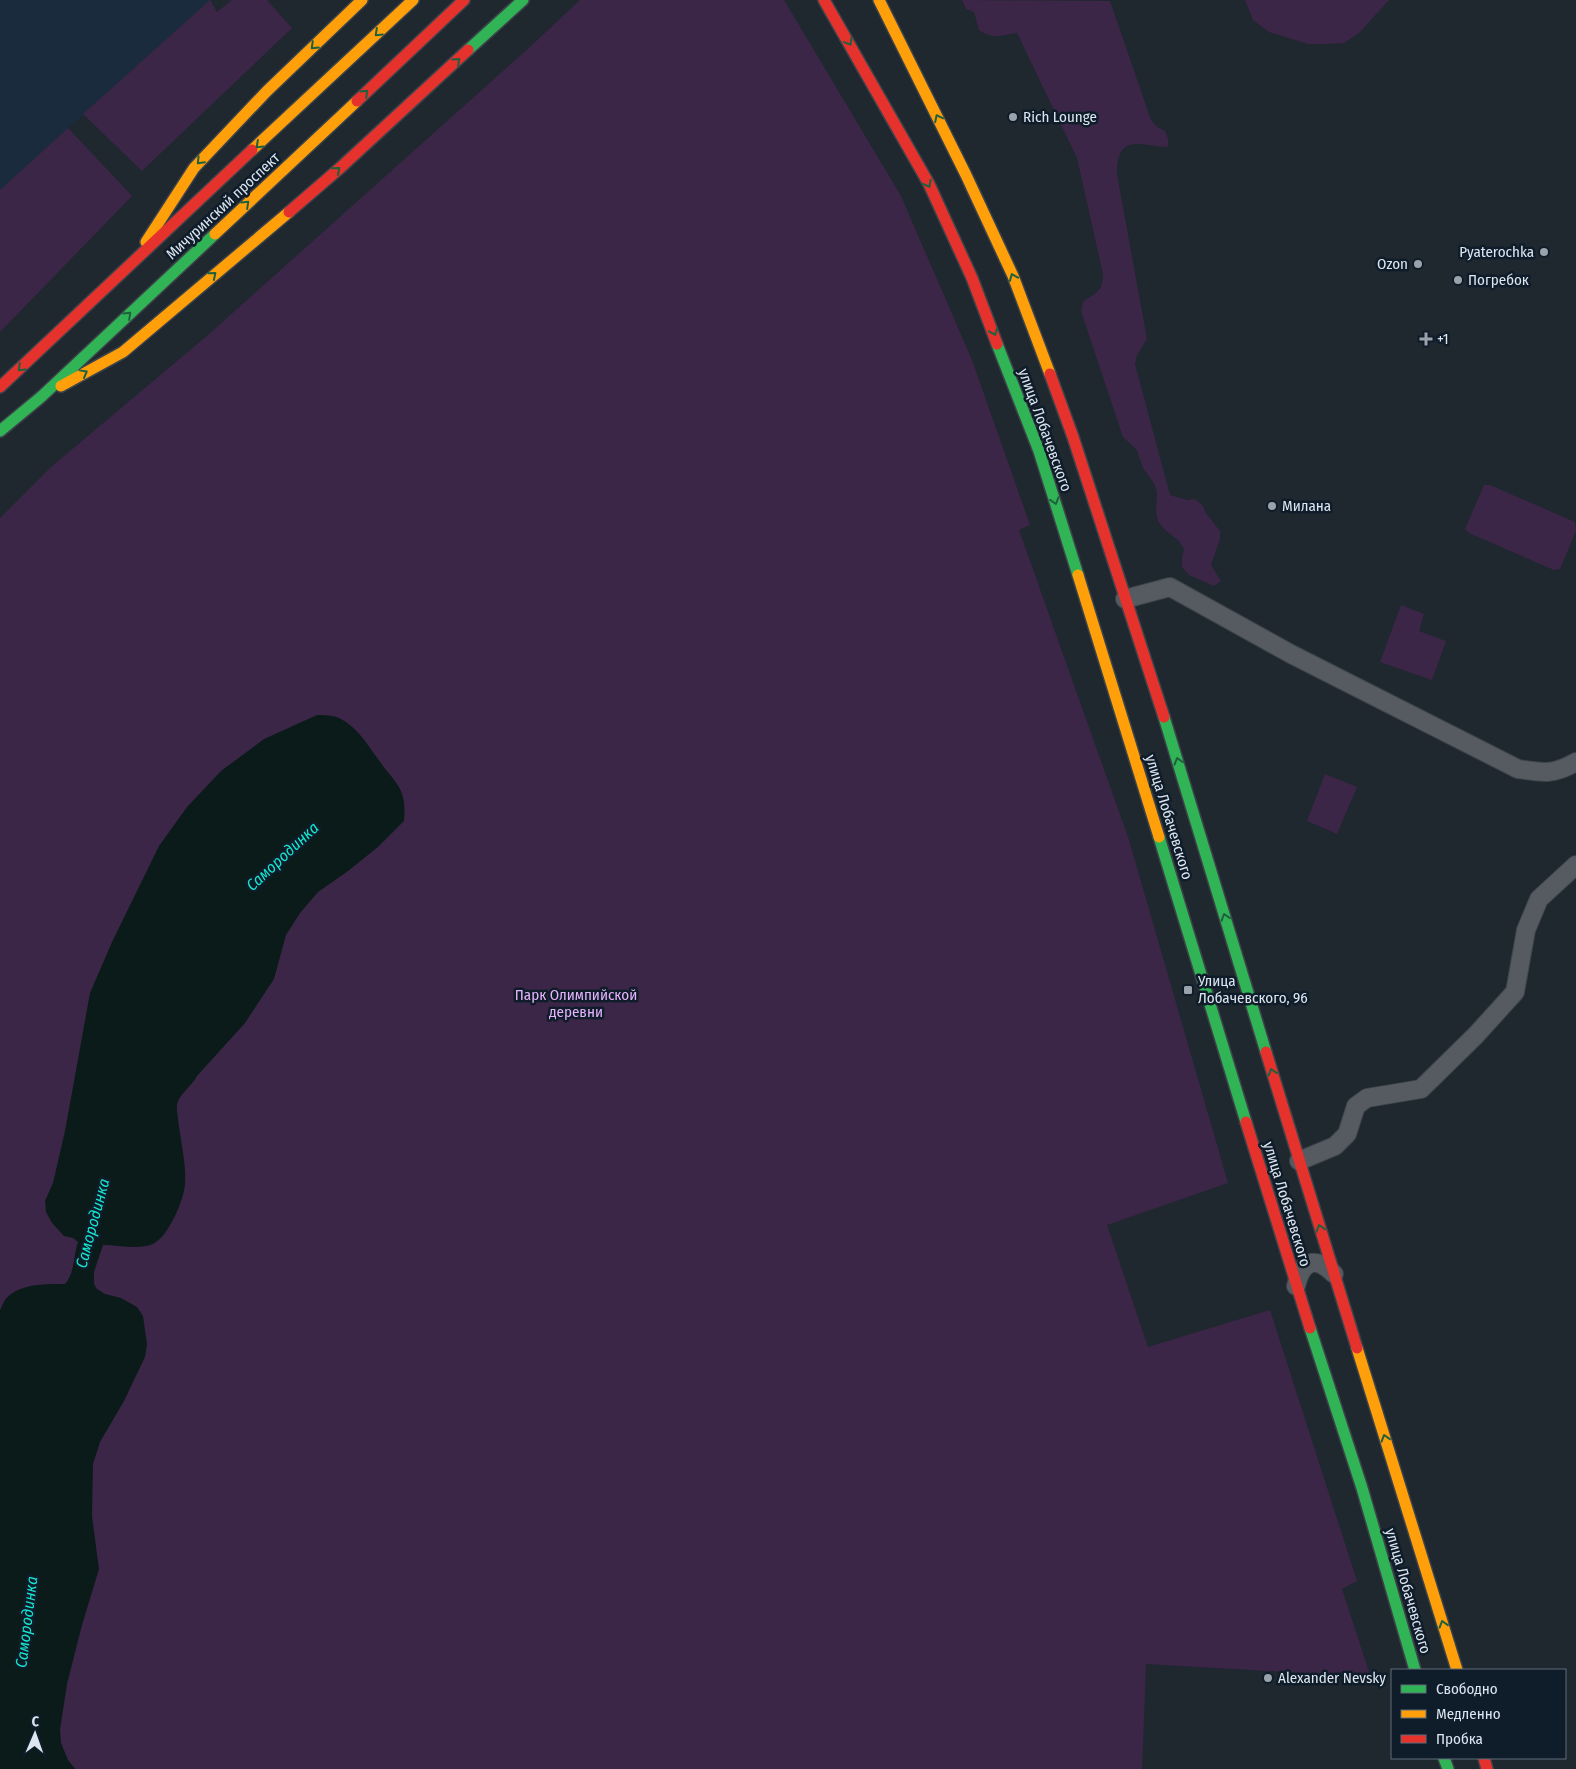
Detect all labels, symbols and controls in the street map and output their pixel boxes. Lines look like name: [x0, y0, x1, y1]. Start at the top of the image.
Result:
one-way arrow: [374, 27, 383, 36]
one-way arrow: [842, 36, 852, 45]
one-way arrow: [311, 40, 320, 49]
one-way arrow: [451, 58, 460, 67]
one-way arrow: [359, 90, 368, 99]
place label: Rich Lounge: [1023, 108, 1097, 126]
marker: Rich Lounge: [1007, 111, 1019, 123]
one-way arrow: [934, 114, 944, 123]
one-way arrow: [256, 139, 265, 148]
street label: Мичуринский проспект: [162, 148, 284, 263]
one-way arrow: [197, 156, 206, 165]
one-way arrow: [331, 167, 340, 176]
one-way arrow: [922, 178, 932, 187]
one-way arrow: [241, 201, 250, 210]
place label: Pyaterochka: [1459, 243, 1534, 261]
marker: Pyaterochka: [1538, 246, 1550, 258]
place label: Ozon: [1377, 255, 1408, 273]
marker: Ozon: [1412, 258, 1424, 270]
place label: Погребок: [1468, 271, 1529, 289]
one-way arrow: [207, 273, 216, 281]
one-way arrow: [1009, 274, 1019, 282]
marker: Погребок: [1452, 274, 1464, 286]
one-way arrow: [122, 312, 131, 321]
one-way arrow: [987, 327, 998, 336]
place label: +1: [1437, 330, 1449, 348]
marker: +1: [1419, 332, 1433, 346]
one-way arrow: [17, 362, 26, 371]
street label: улица Лобачевского: [1014, 366, 1076, 494]
one-way arrow: [79, 369, 88, 379]
one-way arrow: [1049, 497, 1059, 505]
place label: Милана: [1282, 497, 1331, 515]
marker: Милана: [1266, 500, 1278, 512]
street label: улица Лобачевского: [1141, 752, 1197, 882]
one-way arrow: [1173, 758, 1183, 766]
water label: Самородинка: [242, 818, 322, 895]
one-way arrow: [1220, 913, 1230, 921]
place label: Улица Лобачевского, 96: [1197, 972, 1308, 1007]
marker: Улица Лобачевского, 96: [1182, 984, 1194, 996]
park label: Парк Олимпийской деревни: [515, 986, 637, 1021]
one-way arrow: [1268, 1069, 1278, 1077]
street label: улица Лобачевского: [1259, 1139, 1315, 1269]
water label: Самородинка: [71, 1176, 114, 1270]
one-way arrow: [1315, 1224, 1325, 1232]
one-way arrow: [1381, 1435, 1391, 1443]
street label: улица Лобачевского: [1381, 1526, 1435, 1656]
water label: Самородинка: [11, 1575, 42, 1669]
one-way arrow: [1438, 1620, 1448, 1628]
place label: Alexander Nevsky: [1278, 1669, 1386, 1687]
legend: [1391, 1669, 1566, 1759]
marker: Alexander Nevsky: [1262, 1672, 1274, 1684]
text: Свободно: [1436, 1680, 1498, 1698]
text: Медленно: [1436, 1705, 1501, 1723]
north arrow: [10, 1709, 60, 1759]
text: С: [31, 1713, 40, 1730]
text: Пробка: [1436, 1730, 1483, 1748]

